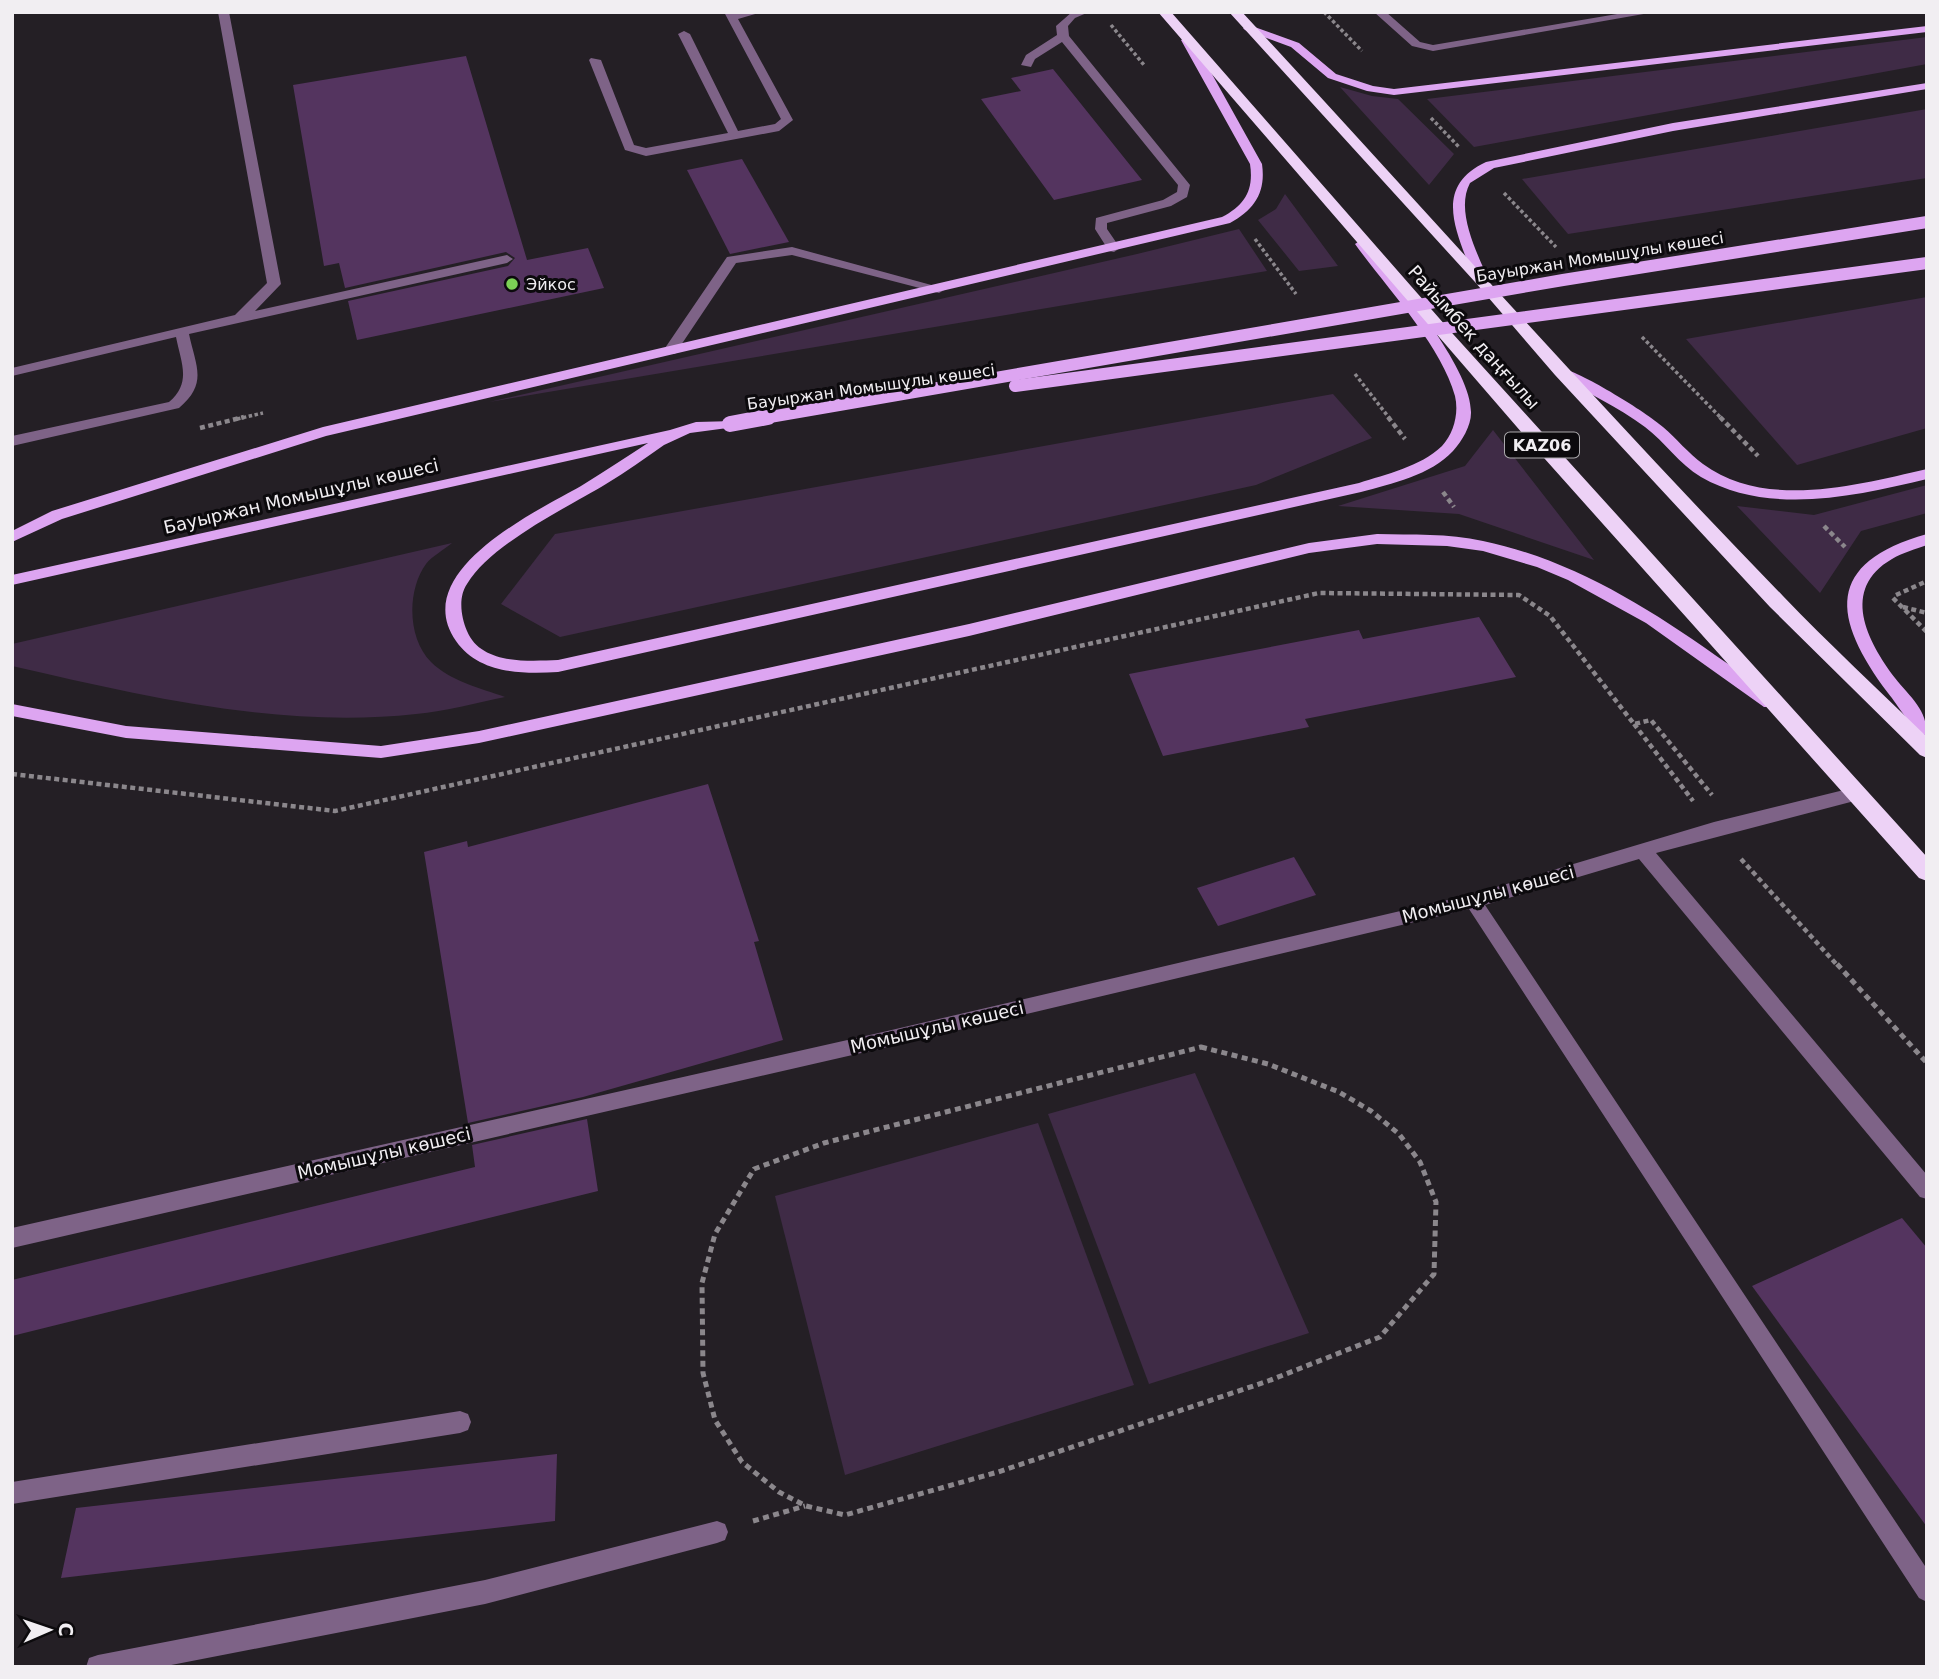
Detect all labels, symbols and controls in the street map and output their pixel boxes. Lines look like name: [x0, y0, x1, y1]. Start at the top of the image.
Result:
street label: Бауыржан Момышұлы көшесі: [1475, 228, 1725, 286]
street label: Райымбек даңғылы: [1404, 261, 1544, 413]
place label: Эйкос: [526, 275, 576, 294]
marker: Эйкос: [504, 276, 520, 292]
street label: Бауыржан Момышұлы көшесі: [746, 360, 996, 414]
road number: KАZ06: [1505, 432, 1579, 458]
street label: Бауыржан Момышұлы көшесі: [161, 454, 441, 538]
street label: Момышұлы көшесі: [1400, 861, 1576, 927]
street label: Момышұлы көшесі: [848, 997, 1026, 1057]
street label: Момышұлы көшесі: [295, 1123, 473, 1183]
north arrow: [14, 1595, 84, 1665]
text: С: [55, 1622, 77, 1637]

